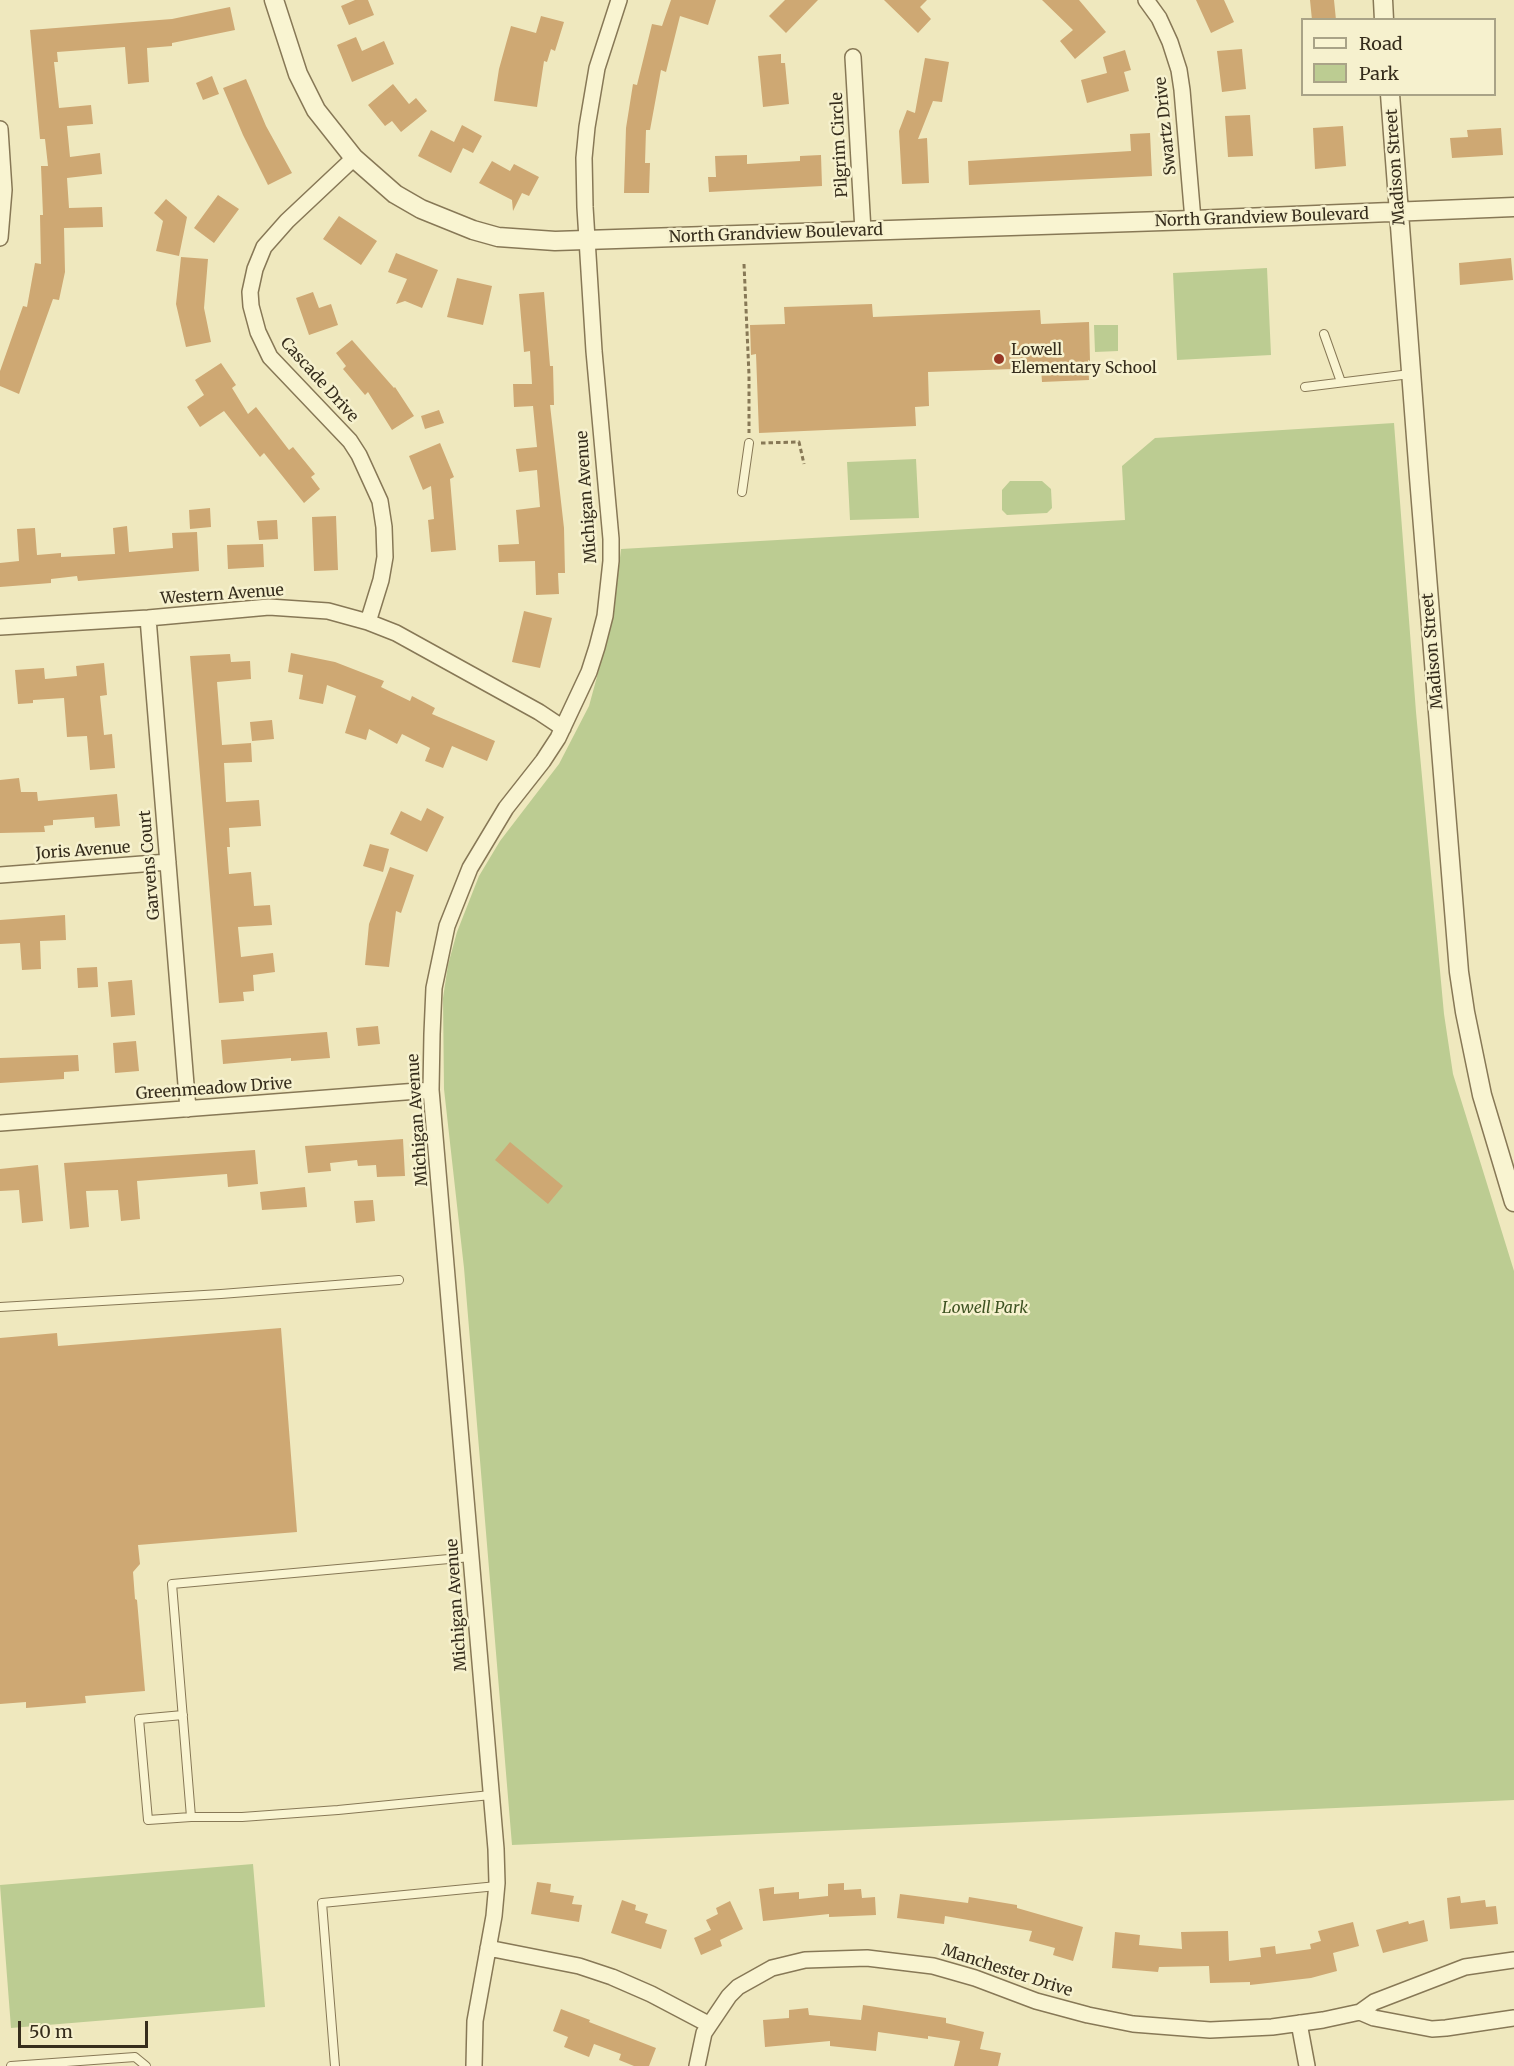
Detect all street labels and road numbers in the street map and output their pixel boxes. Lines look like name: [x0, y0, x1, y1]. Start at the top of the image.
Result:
street label: Swartz Drive: [1151, 76, 1181, 176]
street label: Pilgrim Circle: [828, 92, 852, 198]
street label: Madison Street: [1382, 108, 1410, 226]
street label: North Grandview Boulevard: [1155, 205, 1369, 231]
street label: North Grandview Boulevard: [669, 221, 883, 247]
street label: Cascade Drive: [276, 334, 362, 426]
street label: Michigan Avenue: [573, 430, 601, 564]
street label: Western Avenue: [160, 581, 284, 609]
street label: Madison Street: [1418, 592, 1448, 710]
street label: Garvens Court: [136, 809, 164, 921]
street label: Joris Avenue: [35, 838, 131, 864]
street label: Michigan Avenue: [404, 1053, 432, 1187]
street label: Greenmeadow Drive: [135, 1074, 293, 1104]
street label: Michigan Avenue: [443, 1538, 471, 1672]
street label: Manchester Drive: [939, 1941, 1075, 2001]

